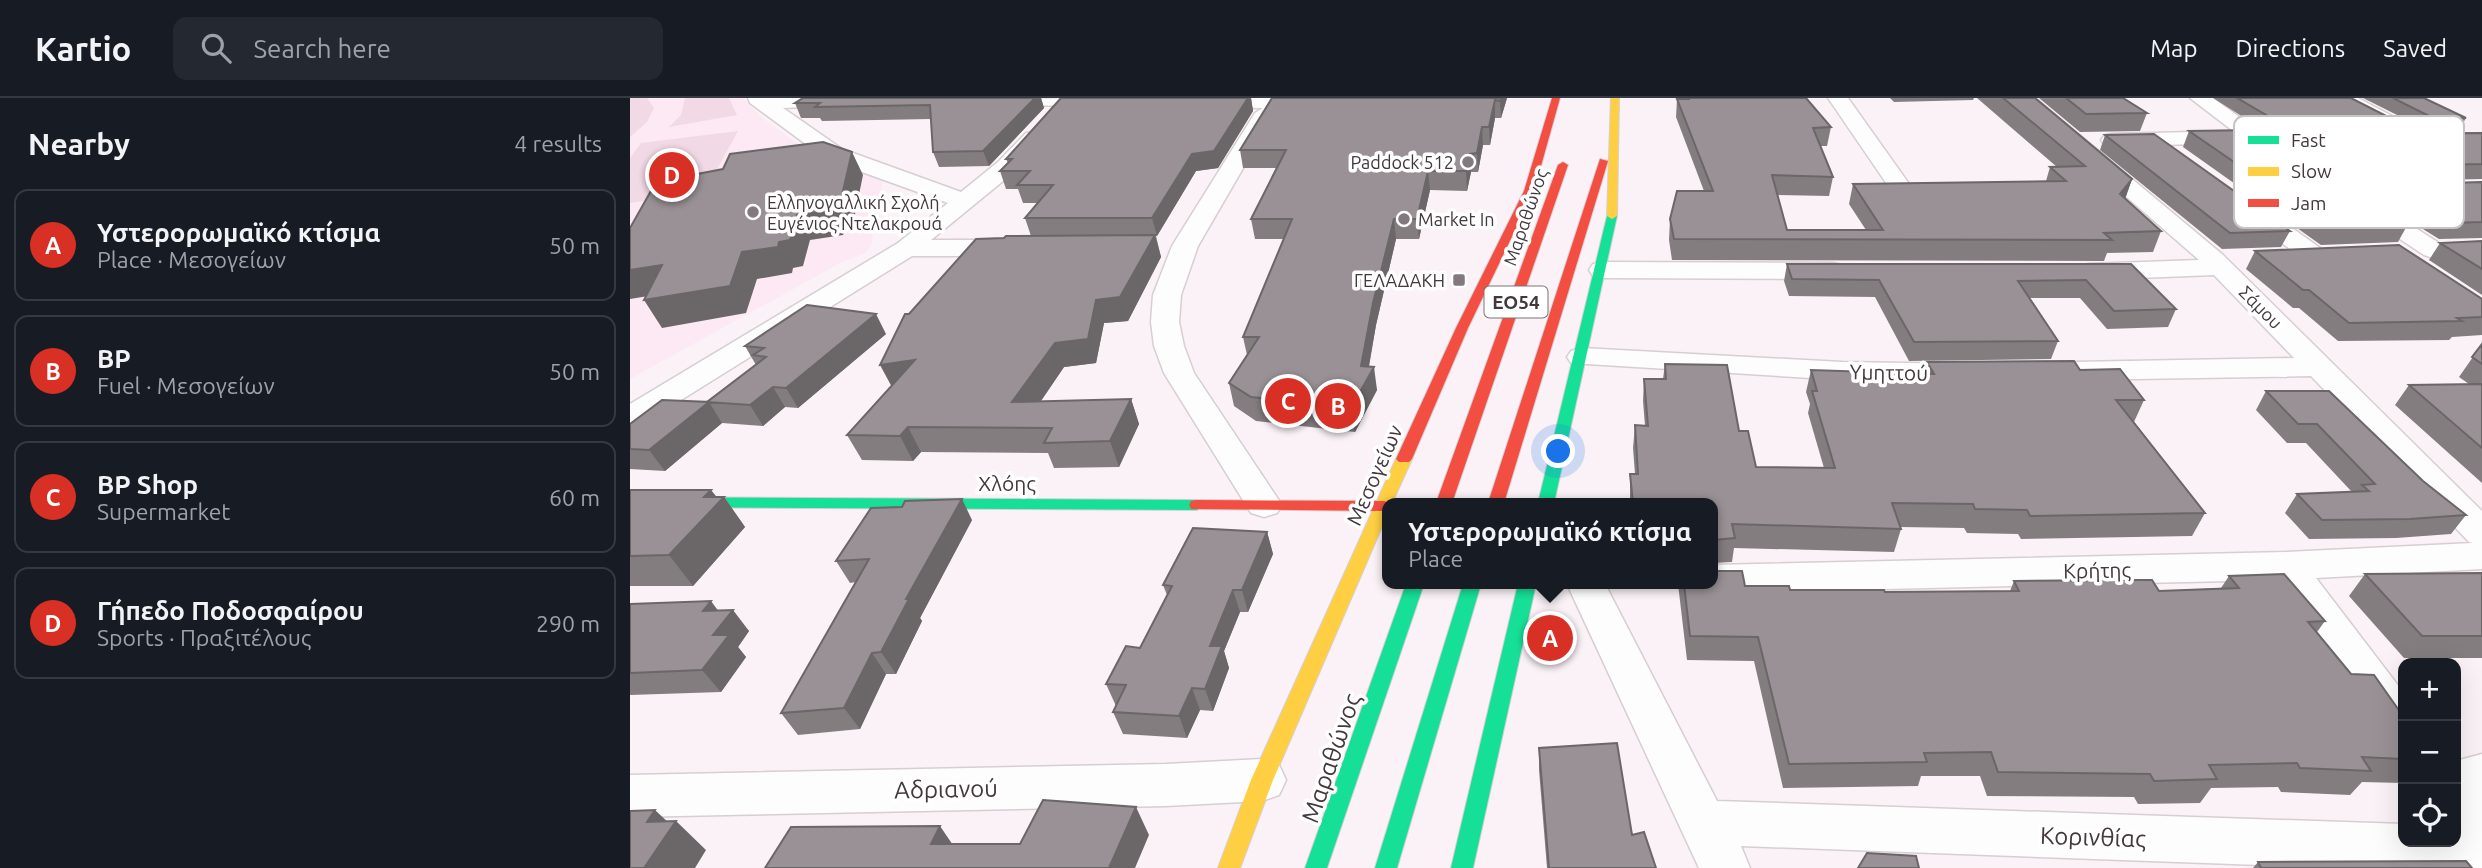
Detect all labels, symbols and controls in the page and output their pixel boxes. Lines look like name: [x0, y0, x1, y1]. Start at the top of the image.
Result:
search box: [173, 17, 663, 80]
icon: search: [197, 29, 235, 67]
text: Kartio: [35, 30, 131, 67]
text: Search here: [253, 34, 391, 63]
text: Map: [2150, 35, 2197, 62]
text: Directions: [2235, 35, 2345, 62]
text: Saved: [2383, 35, 2447, 62]
legend: [2234, 116, 2464, 228]
text: Nearby: [28, 127, 130, 161]
text: Fast: [2291, 129, 2326, 151]
text: 4 results: [514, 131, 602, 156]
pin: D: [649, 149, 695, 201]
place label: Paddock 512: [1351, 152, 1454, 172]
marker: Paddock 512: [1460, 154, 1476, 170]
text: Slow: [2291, 160, 2332, 182]
street label: Μαραθώνος: [1499, 166, 1552, 268]
place label: Ελληνογαλλική Σχολή Ευγένιος Ντελακρουά: [767, 192, 943, 234]
text: Jam: [2291, 192, 2327, 214]
marker: Ελληνογαλλική Σχολή Ευγένιος Ντελακρουά: [745, 204, 761, 220]
place label: Market In: [1418, 209, 1495, 229]
marker: Market In: [1396, 211, 1412, 227]
text: Υστερορωμαϊκό κτίσμα: [97, 218, 380, 247]
text: A: [45, 233, 61, 258]
text: 50 m: [549, 233, 600, 258]
text: Place · Μεσογείων: [97, 247, 286, 272]
place label: ΓΕΛΑΔΑΚΗ: [1354, 270, 1445, 290]
marker: ΓΕΛΑΔΑΚΗ: [1451, 272, 1467, 288]
street label: Σάμου: [2236, 282, 2286, 332]
road number: ΕΟ54: [1484, 286, 1547, 318]
text: BP: [97, 344, 131, 373]
text: B: [45, 359, 61, 384]
text: 50 m: [549, 359, 600, 384]
street label: Υμηττού: [1850, 359, 1928, 385]
text: Fuel · Μεσογείων: [97, 373, 275, 398]
pin: C: [1265, 375, 1311, 427]
pin: B: [1315, 380, 1361, 432]
street label: Μεσογείων: [1341, 421, 1407, 529]
your location: [1541, 434, 1575, 468]
text: BP Shop: [97, 470, 198, 499]
street label: Χλόης: [978, 471, 1036, 495]
text: C: [46, 485, 60, 510]
text: 60 m: [549, 485, 600, 510]
popup: [1382, 498, 1718, 589]
text: Supermarket: [97, 499, 230, 524]
text: Υστερορωμαϊκό κτίσμα: [1408, 517, 1692, 546]
text: Place: [1408, 546, 1463, 571]
street label: Κρήτης: [2063, 557, 2132, 583]
text: Γήπεδο Ποδοσφαίρου: [97, 596, 364, 625]
text: D: [45, 611, 61, 636]
text: 290 m: [536, 611, 600, 636]
pin: A: [1527, 612, 1573, 664]
text: Sports · Πραξιτέλους: [97, 625, 311, 650]
map controls: [2398, 658, 2461, 847]
button: +: [2398, 658, 2461, 721]
street label: Μαραθώνος: [1296, 690, 1366, 826]
button: −: [2398, 721, 2461, 784]
street label: Αδριανού: [894, 775, 998, 803]
button: locate: [2398, 784, 2461, 847]
street label: Κορινθίας: [2039, 822, 2147, 852]

